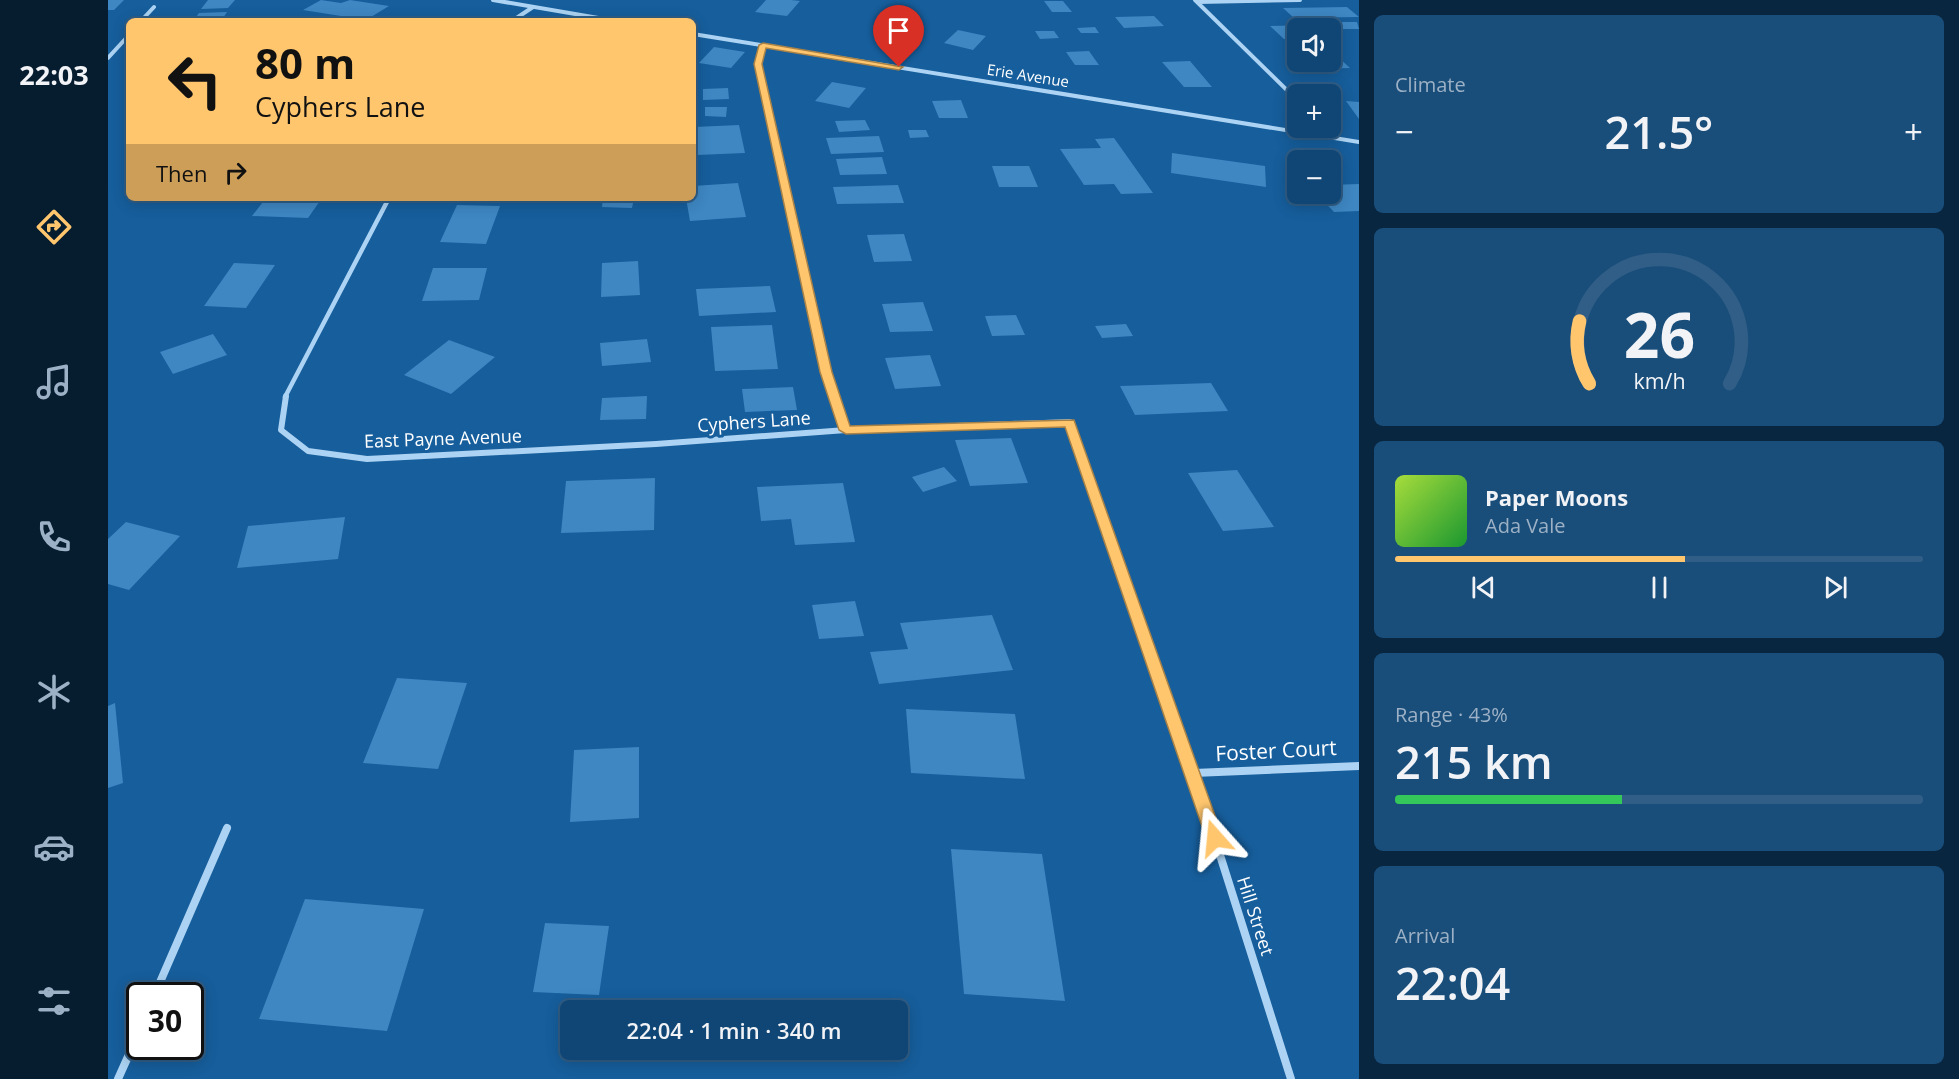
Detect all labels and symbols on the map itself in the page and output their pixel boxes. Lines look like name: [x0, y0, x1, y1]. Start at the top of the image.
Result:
pin: [873, 5, 924, 67]
street label: Erie Avenue: [986, 59, 1071, 91]
street label: Cyphers Lane: [696, 405, 811, 437]
street label: East Payne Avenue: [364, 423, 522, 453]
street label: Foster Court: [1214, 733, 1337, 767]
position arrow: [1183, 806, 1247, 870]
street label: Hill Street: [1232, 873, 1280, 958]
speed limit sign: 30: [126, 982, 204, 1060]

